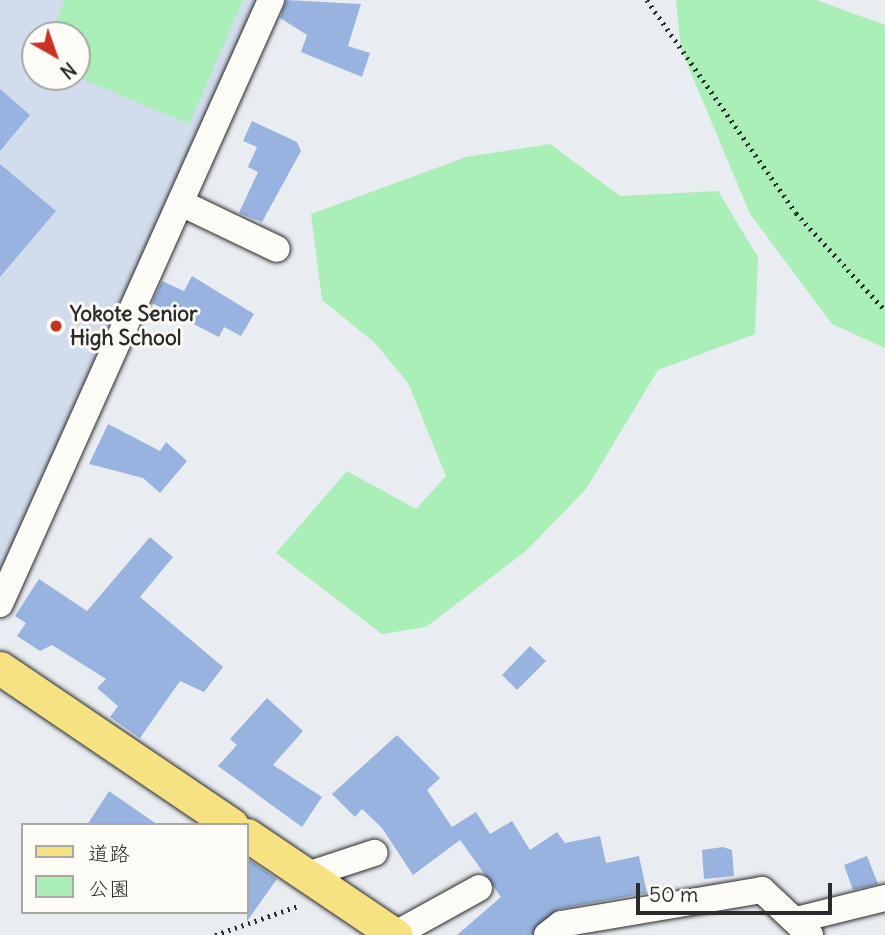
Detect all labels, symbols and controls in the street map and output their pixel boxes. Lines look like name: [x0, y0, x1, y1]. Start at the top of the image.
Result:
north arrow: [21, 21, 91, 91]
text: N: [55, 57, 81, 84]
place label: Yokote Senior High School: [70, 301, 198, 351]
marker: Yokote Senior High School: [48, 318, 64, 334]
legend: [21, 823, 248, 914]
text: 道路: [88, 840, 130, 867]
scale bar: [640, 869, 836, 913]
text: 公園: [88, 875, 130, 902]
text: 50 m: [649, 881, 698, 908]

